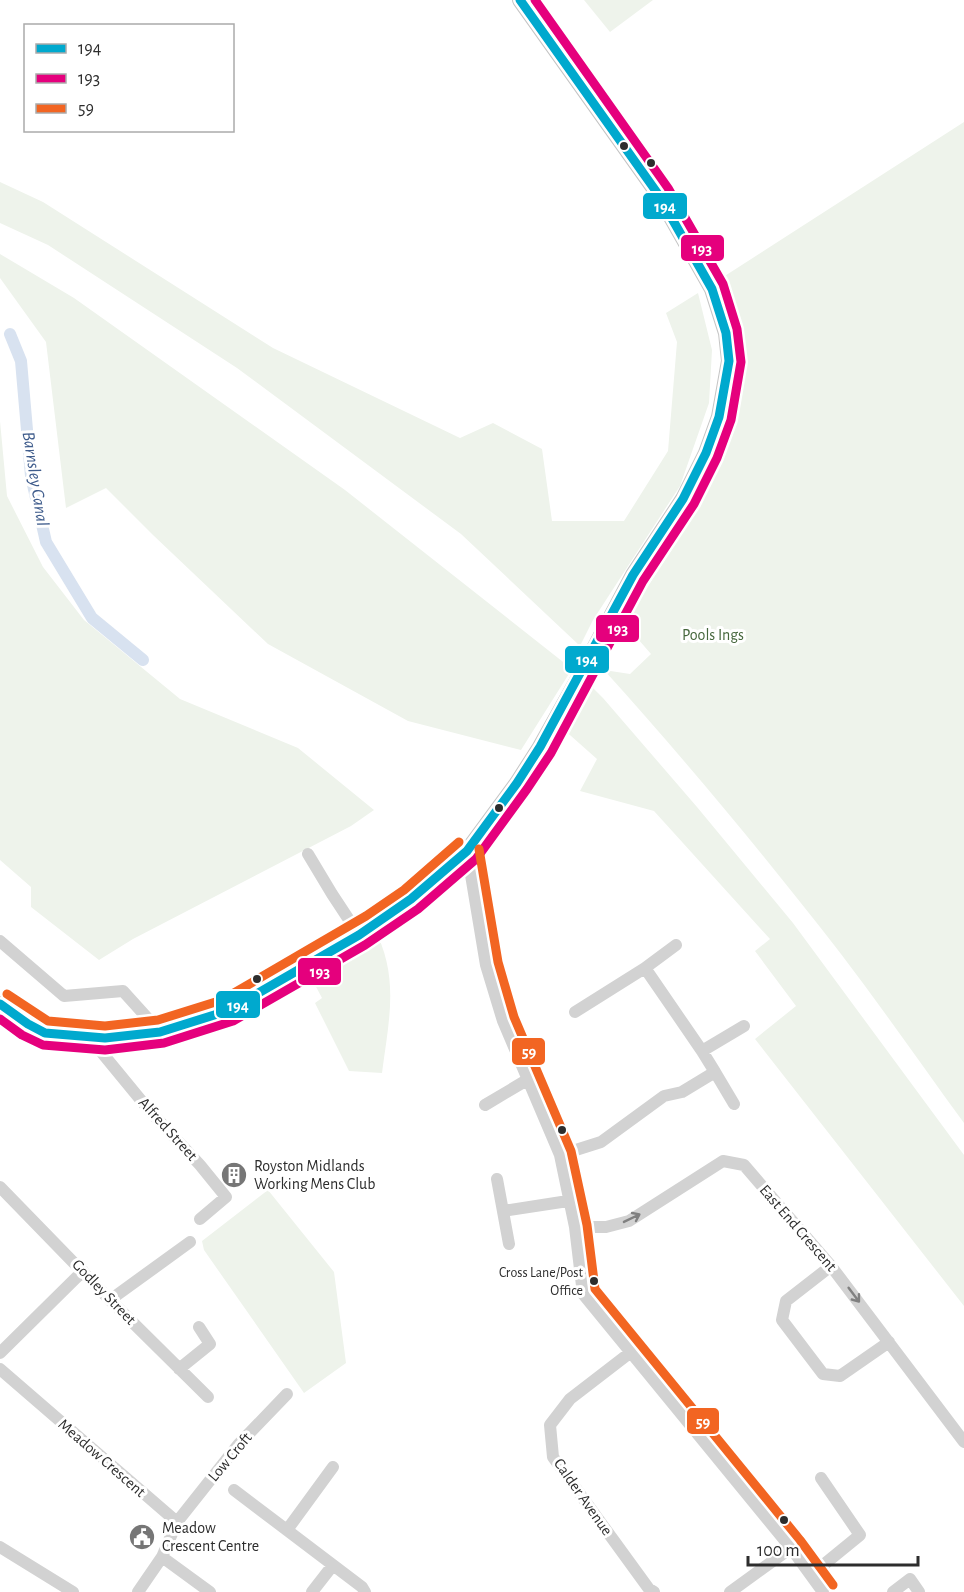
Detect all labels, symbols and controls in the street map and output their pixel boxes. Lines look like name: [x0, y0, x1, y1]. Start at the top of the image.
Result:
legend: [24, 24, 234, 132]
text: 194: [78, 40, 102, 58]
text: 193: [78, 70, 100, 88]
text: 59: [78, 100, 94, 118]
unlabelled marker: [618, 140, 630, 152]
unlabelled marker: [645, 157, 657, 169]
line badge: 194: [642, 192, 688, 220]
text: 194: [654, 199, 676, 215]
line badge: 193: [680, 234, 725, 262]
text: 193: [692, 241, 712, 257]
water label: Barnsley Canal: [19, 430, 51, 528]
line badge: 193: [595, 614, 640, 643]
text: 193: [608, 621, 628, 637]
park label: Pools Ings: [682, 627, 744, 643]
line badge: 194: [564, 645, 610, 674]
text: 194: [576, 652, 598, 668]
unlabelled marker: [493, 802, 505, 814]
line badge: 193: [297, 957, 342, 986]
text: 193: [310, 964, 330, 980]
unlabelled marker: [251, 973, 263, 985]
line badge: 194: [215, 990, 261, 1019]
text: 194: [227, 998, 249, 1014]
line badge: 59: [511, 1037, 546, 1066]
text: 59: [522, 1044, 537, 1060]
street label: Alfred Street: [136, 1094, 200, 1164]
unlabelled marker: [556, 1124, 568, 1136]
place label: Royston Midlands Working Mens Club: [254, 1158, 375, 1192]
building icon: Royston Midlands Working Mens Club: [219, 1160, 249, 1190]
street label: East End Crescent: [756, 1182, 840, 1274]
one-way arrow: [622, 1212, 640, 1224]
street label: Godley Street: [68, 1256, 139, 1328]
place label: Cross Lane/Post Office: [499, 1266, 584, 1298]
marker: Cross Lane/Post Office: [588, 1275, 600, 1287]
one-way arrow: [847, 1287, 860, 1303]
line badge: 59: [686, 1407, 720, 1435]
text: 59: [696, 1414, 711, 1430]
street label: Meadow Crescent: [55, 1416, 149, 1500]
street label: Low Croft: [205, 1430, 255, 1484]
street label: Calder Avenue: [551, 1456, 615, 1538]
unlabelled marker: [778, 1514, 790, 1526]
place label: Meadow Crescent Centre: [162, 1520, 259, 1554]
public building icon: Meadow Crescent Centre: [127, 1522, 157, 1552]
scale bar: [748, 1529, 918, 1567]
text: 100 m: [757, 1542, 800, 1560]

